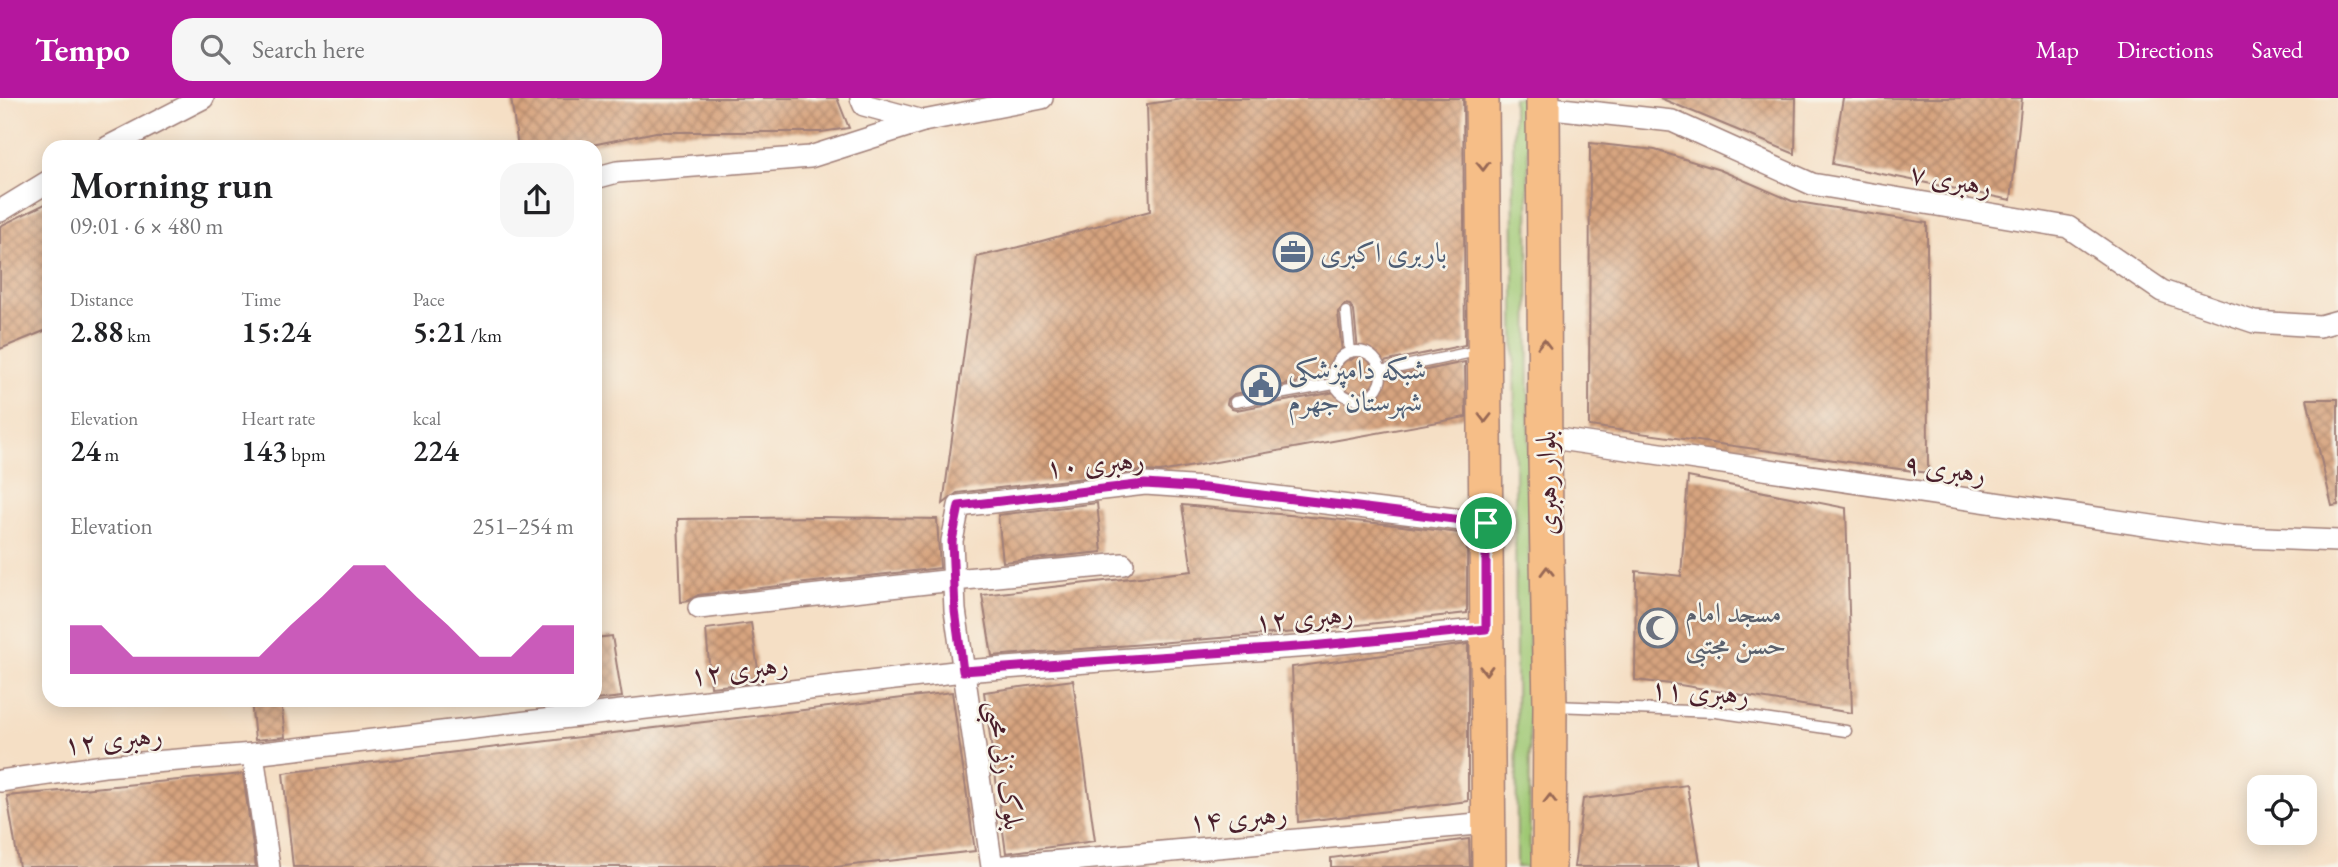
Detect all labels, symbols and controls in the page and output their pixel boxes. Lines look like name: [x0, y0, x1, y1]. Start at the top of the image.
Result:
search box: [172, 18, 662, 81]
text: Tempo: [35, 28, 130, 71]
icon: search: [196, 30, 234, 68]
text: Search here: [252, 32, 365, 66]
text: Map: [2036, 34, 2079, 65]
text: Directions: [2117, 34, 2214, 65]
text: Saved: [2252, 34, 2303, 65]
street label: رهبری ۷: [1907, 154, 1995, 204]
text: Morning run: [70, 160, 273, 209]
one-way arrow: [1475, 161, 1491, 172]
button: share: [500, 163, 574, 237]
text: 09:01 · 6 × 480 m: [70, 211, 223, 241]
office icon: باربری اکبری: [1272, 231, 1314, 273]
place label: باربری اکبری: [1320, 234, 1447, 270]
text: Distance: [70, 287, 133, 312]
text: Time: [241, 287, 281, 312]
text: Pace: [413, 287, 445, 312]
text: 2.88: [70, 312, 123, 351]
text: 15:24: [241, 312, 311, 351]
text: 5:21: [413, 312, 467, 351]
text: km: [123, 323, 151, 348]
text: /km: [467, 323, 502, 348]
one-way arrow: [1536, 338, 1552, 349]
place label: شبکه دامپزشکی شهرستان جهرم: [1288, 351, 1426, 426]
public building icon: شبکه دامپزشکی شهرستان جهرم: [1240, 364, 1282, 406]
text: Elevation: [70, 406, 138, 431]
text: Heart rate: [241, 406, 315, 431]
text: kcal: [413, 406, 441, 431]
one-way arrow: [1477, 413, 1493, 424]
street label: بلوار رهبری: [1527, 430, 1565, 536]
text: 24: [70, 431, 101, 470]
text: 143: [241, 431, 288, 470]
text: 224: [413, 431, 459, 470]
street label: رهبری ۱۰: [1044, 441, 1146, 485]
text: m: [101, 442, 119, 467]
text: bpm: [288, 442, 326, 467]
street label: رهبری ۹: [1902, 444, 1988, 492]
pin: [1456, 493, 1516, 553]
icon: arrive: [1467, 504, 1505, 542]
text: Elevation: [70, 511, 153, 541]
text: 251–254 m: [473, 511, 574, 541]
one-way arrow: [1539, 566, 1555, 576]
place label: مسجد امام حسن مجتبی: [1685, 594, 1786, 667]
street label: رهبری ۱۲: [1253, 595, 1355, 639]
mosque icon: مسجد امام حسن مجتبی: [1637, 607, 1679, 649]
street label: رهبری ۱۲: [688, 645, 790, 693]
one-way arrow: [1479, 665, 1494, 676]
street label: رهبری ۱۱: [1649, 670, 1751, 712]
street label: بلوک زنی محبی: [974, 698, 1033, 833]
street label: رهبری ۱۲: [62, 716, 164, 762]
map controls: [2247, 775, 2317, 845]
button: locate: [2247, 775, 2317, 845]
one-way arrow: [1542, 793, 1558, 804]
street label: رهبری ۱۴: [1187, 795, 1289, 839]

